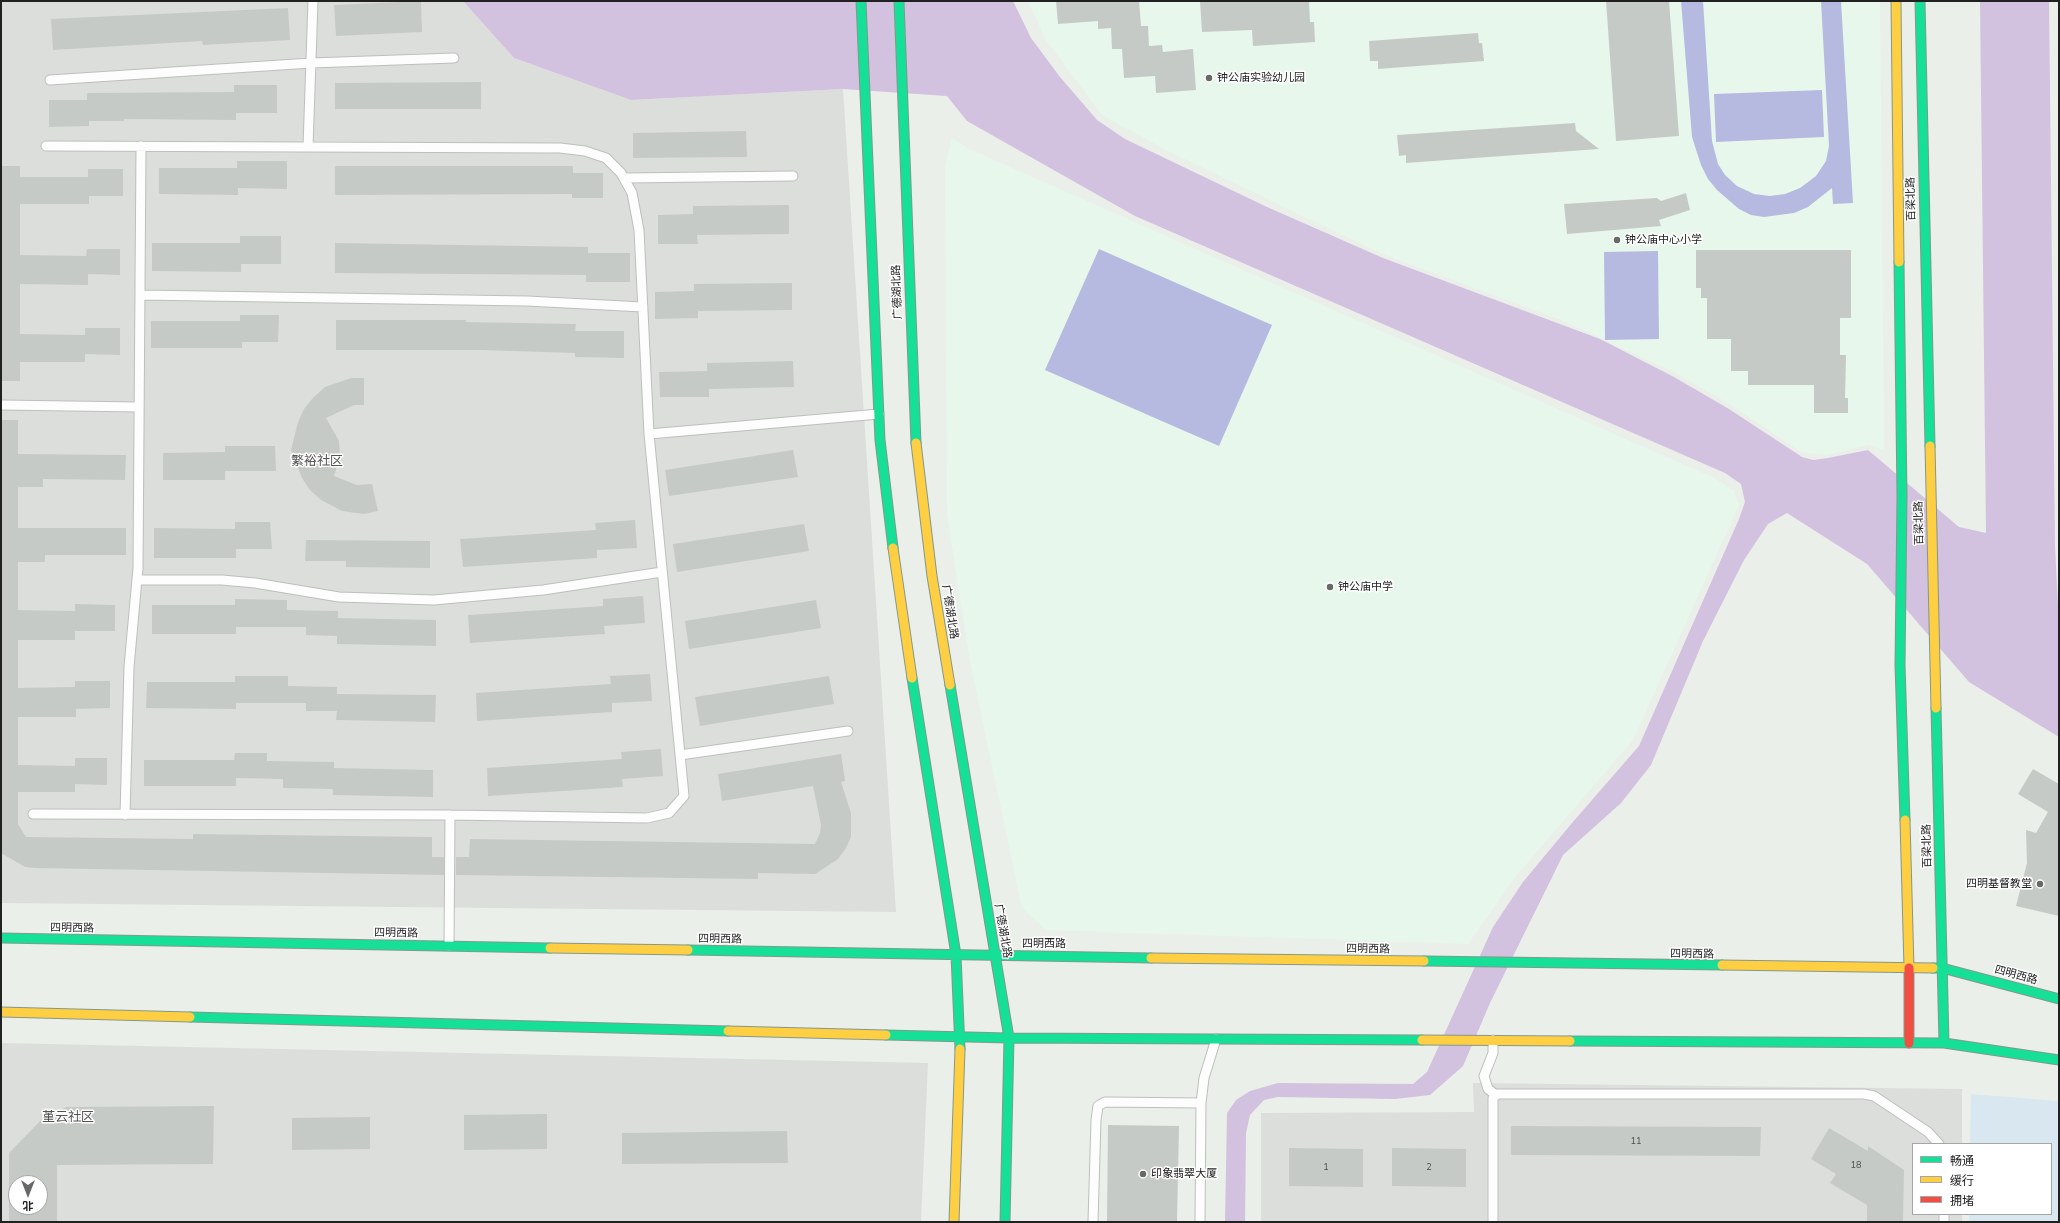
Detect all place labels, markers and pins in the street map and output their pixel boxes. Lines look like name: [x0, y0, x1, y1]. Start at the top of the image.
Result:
place label: 钟公庙实验幼儿园: [1217, 71, 1305, 85]
marker: 钟公庙实验幼儿园: [1204, 73, 1214, 83]
place label: 钟公庙中心小学: [1625, 233, 1702, 247]
marker: 钟公庙中心小学: [1612, 235, 1622, 245]
place label: 钟公庙中学: [1338, 580, 1393, 594]
marker: 钟公庙中学: [1325, 582, 1335, 592]
place label: 四明基督教堂: [1966, 877, 2032, 891]
marker: 四明基督教堂: [2035, 879, 2045, 889]
place label: 印象翡翠大厦: [1151, 1167, 1217, 1181]
marker: 印象翡翠大厦: [1138, 1169, 1148, 1179]

